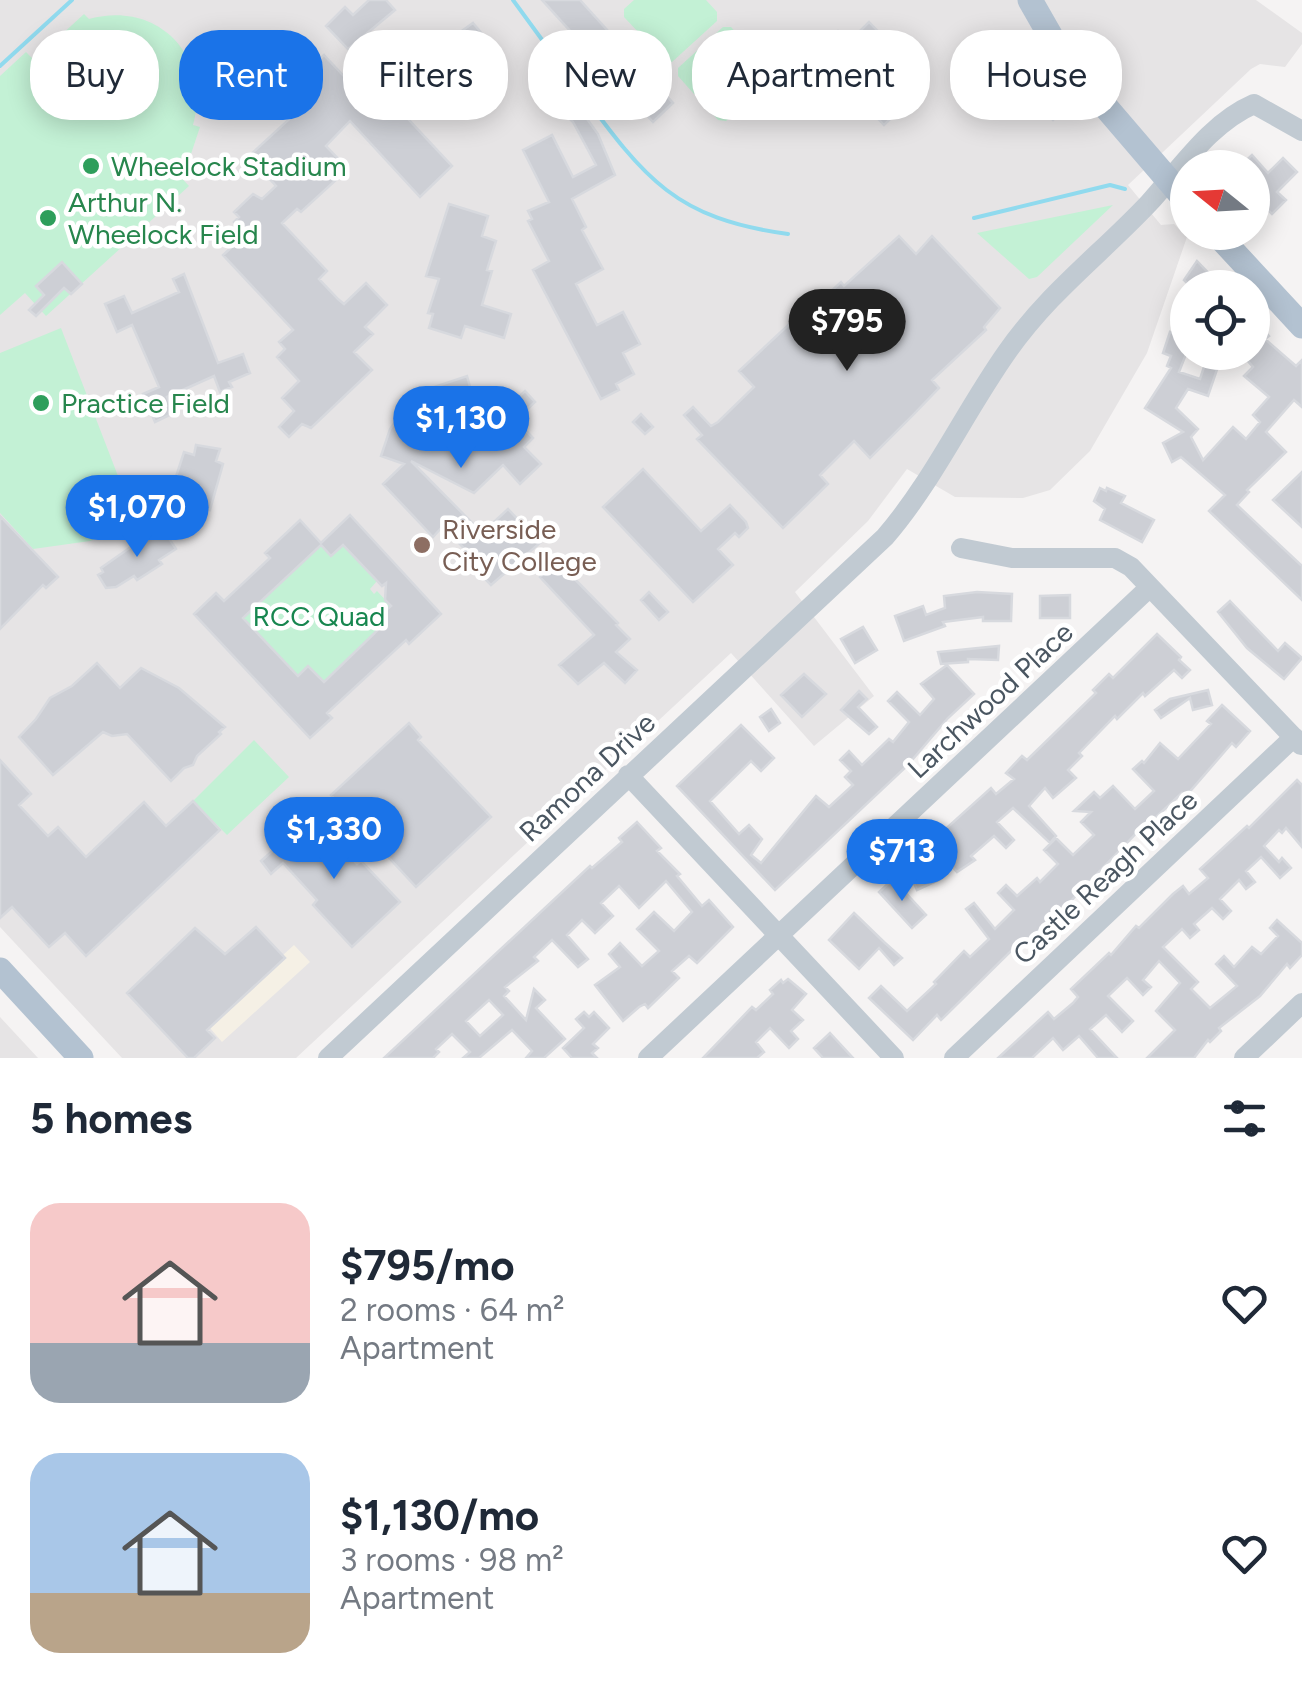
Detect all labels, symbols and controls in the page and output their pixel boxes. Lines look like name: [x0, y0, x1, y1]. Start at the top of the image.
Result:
chip: Buy: [30, 30, 159, 120]
chip: Rent: [179, 30, 323, 120]
chip: Filters: [343, 30, 508, 120]
chip: New: [528, 30, 672, 120]
chip: Apartment: [692, 30, 930, 120]
chip: House: [950, 30, 1122, 120]
place label: Wheelock Stadium: [111, 149, 346, 183]
north arrow: [1170, 150, 1270, 250]
map controls: [1170, 150, 1270, 370]
marker: Wheelock Stadium: [80, 155, 102, 177]
place label: Arthur N. Wheelock Field: [68, 185, 259, 251]
marker: Arthur N. Wheelock Field: [37, 207, 59, 229]
button: locate: [1170, 270, 1270, 370]
pin: $795: [788, 289, 906, 374]
text: $795: [811, 302, 883, 340]
place label: Practice Field: [61, 386, 230, 420]
pin: $1,130: [380, 386, 542, 471]
marker: Practice Field: [30, 392, 52, 414]
text: $1,130: [415, 399, 507, 437]
pin: $1,070: [56, 475, 218, 560]
text: $1,070: [88, 488, 186, 526]
place label: Riverside City College: [442, 512, 597, 578]
marker: Riverside City College: [411, 534, 433, 556]
park label: RCC Quad: [253, 599, 385, 633]
street label: Larchwood Place: [900, 615, 1080, 785]
street label: Ramona Drive: [512, 705, 662, 849]
street label: Castle Reagh Place: [1006, 783, 1204, 971]
pin: $1,330: [253, 797, 415, 882]
text: $1,330: [286, 810, 382, 848]
pin: $713: [843, 819, 961, 904]
text: $713: [869, 832, 935, 870]
icon: filters: [1217, 1091, 1272, 1146]
text: 5 homes: [30, 1093, 192, 1144]
text: $795/mo: [340, 1240, 515, 1291]
icon: home: [110, 1243, 230, 1363]
icon: heart: [1217, 1276, 1272, 1331]
text: 2 rooms · 64 m²: [340, 1291, 564, 1329]
text: Apartment: [340, 1329, 494, 1367]
text: $1,130/mo: [340, 1490, 539, 1541]
icon: home: [110, 1493, 230, 1613]
icon: heart: [1217, 1526, 1272, 1581]
text: 3 rooms · 98 m²: [340, 1541, 564, 1579]
text: Apartment: [340, 1579, 494, 1617]

